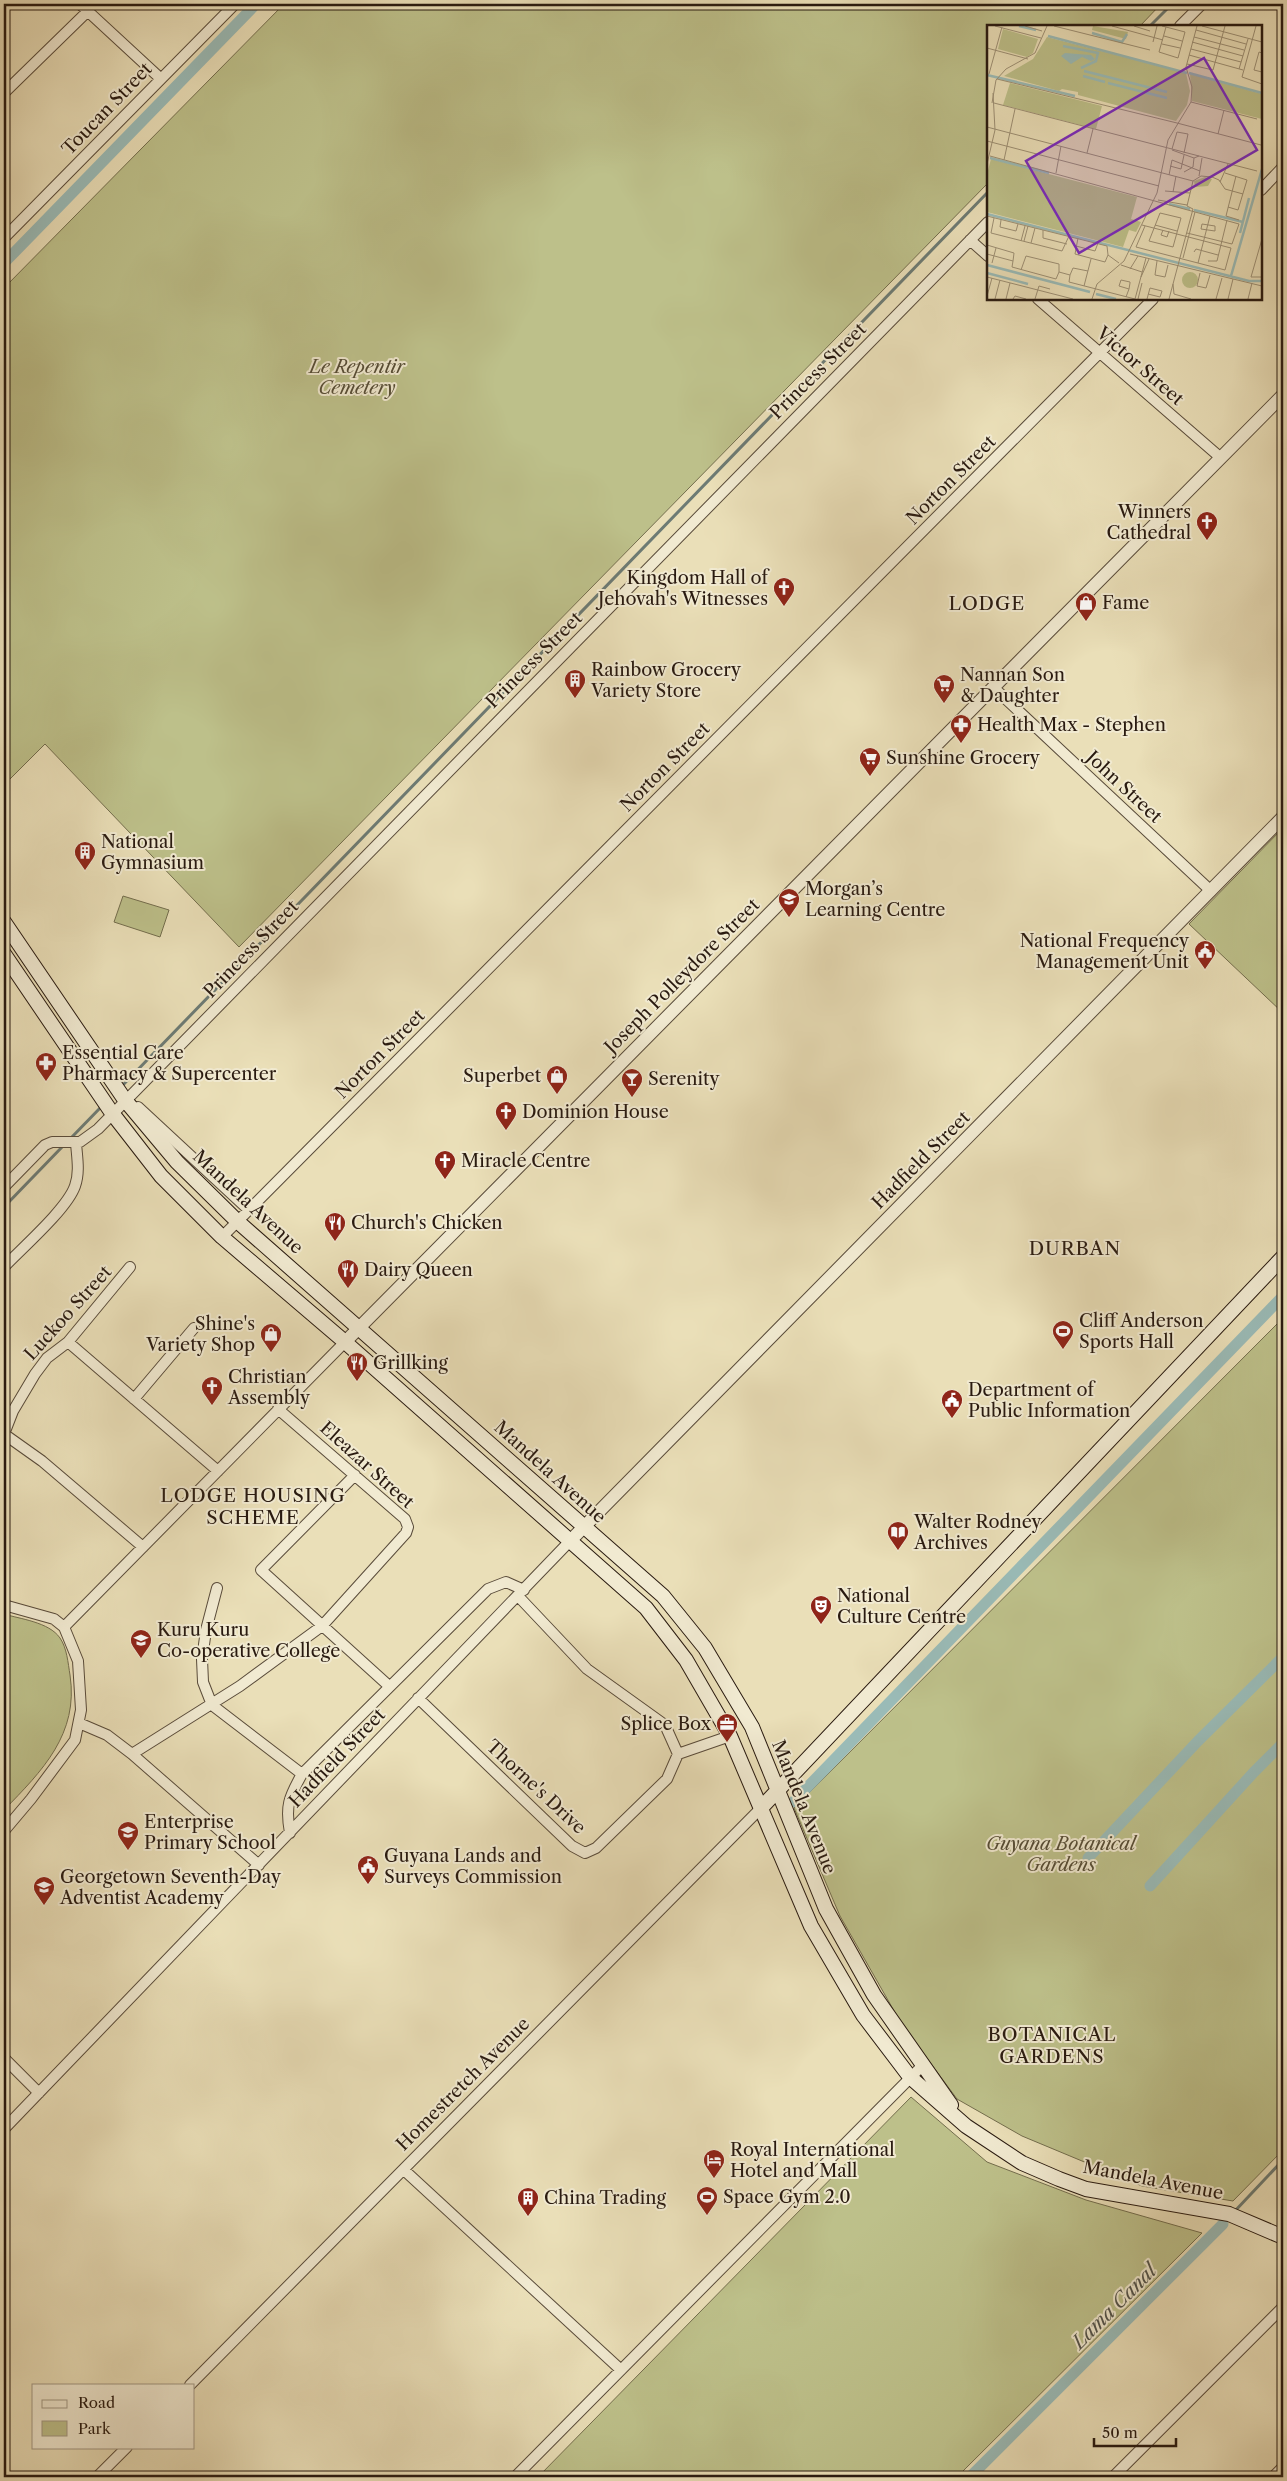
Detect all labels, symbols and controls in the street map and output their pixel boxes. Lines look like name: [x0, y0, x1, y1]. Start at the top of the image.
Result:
inset map: [987, 25, 1262, 300]
street label: Toucan Street: [57, 58, 157, 160]
street label: Princess Street: [765, 318, 871, 424]
street label: Victor Street: [1091, 322, 1189, 410]
park label: Le Repentir Cemetery: [307, 356, 406, 399]
street label: Norton Street: [902, 430, 1001, 529]
place label: Winners Cathedral: [1107, 501, 1191, 544]
church icon: Winners Cathedral: [1195, 510, 1219, 541]
place label: Kingdom Hall of Jehovah's Witnesses: [595, 567, 771, 610]
church icon: Kingdom Hall of Jehovah's Witnesses: [772, 576, 796, 607]
shop icon: Fame: [1074, 591, 1098, 622]
district label: LODGE: [949, 592, 1025, 615]
place label: Fame: [1102, 592, 1149, 614]
street label: Princess Street: [481, 607, 587, 713]
place label: Rainbow Grocery Variety Store: [590, 659, 742, 702]
place label: Nannan Son & Daughter: [960, 664, 1065, 707]
building icon: Rainbow Grocery Variety Store: [563, 668, 587, 699]
supermarket icon: Nannan Son & Daughter: [932, 673, 956, 704]
pharmacy icon: Health Max - Stephen: [949, 713, 973, 744]
place label: Health Max - Stephen: [977, 714, 1166, 736]
street label: Norton Street: [616, 717, 715, 816]
street label: John Street: [1079, 744, 1167, 828]
supermarket icon: Sunshine Grocery: [858, 746, 882, 777]
place label: Sunshine Grocery: [886, 747, 1041, 769]
place label: National Gymnasium: [101, 831, 204, 874]
building icon: National Gymnasium: [73, 840, 97, 871]
place label: Morgan’s Learning Centre: [805, 878, 945, 921]
school or university icon: Morgan’s Learning Centre: [777, 887, 801, 918]
street label: Joseph Polleydore Street: [598, 894, 764, 1060]
street label: Princess Street: [199, 895, 304, 1002]
place label: National Frequency Management Unit: [1020, 930, 1190, 973]
public building icon: National Frequency Management Unit: [1193, 939, 1217, 970]
street label: Norton Street: [331, 1004, 430, 1103]
place label: Essential Care Pharmacy & Supercenter: [62, 1042, 277, 1085]
pharmacy icon: Essential Care Pharmacy & Supercenter: [34, 1051, 58, 1082]
shop icon: Superbet: [545, 1064, 569, 1095]
place label: Superbet: [463, 1065, 542, 1087]
bar icon: Serenity: [620, 1067, 644, 1098]
place label: Serenity: [648, 1068, 720, 1090]
church icon: Dominion House: [494, 1100, 518, 1131]
place label: Dominion House: [522, 1101, 669, 1123]
street label: Hadfield Street: [868, 1106, 975, 1213]
street label: Mandela Avenue: [188, 1145, 308, 1259]
church icon: Miracle Centre: [433, 1149, 457, 1180]
place label: Miracle Centre: [461, 1150, 590, 1172]
restaurant icon: Church's Chicken: [323, 1211, 347, 1242]
place label: Church's Chicken: [351, 1212, 503, 1234]
district label: DURBAN: [1029, 1237, 1121, 1260]
restaurant icon: Dairy Queen: [336, 1258, 360, 1289]
place label: Dairy Queen: [364, 1259, 473, 1281]
street label: Luckoo Street: [20, 1261, 117, 1365]
place label: Cliff Anderson Sports Hall: [1079, 1310, 1204, 1353]
place label: Shine's Variety Shop: [145, 1313, 255, 1356]
sports icon: Cliff Anderson Sports Hall: [1051, 1319, 1075, 1350]
shop icon: Shine's Variety Shop: [259, 1322, 283, 1353]
restaurant icon: Grillking: [345, 1351, 369, 1382]
place label: Grillking: [373, 1352, 448, 1374]
place label: Christian Assembly: [227, 1366, 311, 1409]
church icon: Christian Assembly: [200, 1375, 224, 1406]
place label: Department of Public Information: [968, 1379, 1130, 1422]
public building icon: Department of Public Information: [940, 1388, 964, 1419]
street label: Mandela Avenue: [490, 1416, 610, 1528]
street label: Eleazar Street: [315, 1417, 419, 1513]
district label: LODGE HOUSING SCHEME: [160, 1484, 346, 1529]
place label: Walter Rodney Archives: [913, 1511, 1042, 1554]
library icon: Walter Rodney Archives: [886, 1520, 910, 1551]
place label: National Culture Centre: [837, 1585, 966, 1628]
theatre icon: National Culture Centre: [809, 1594, 833, 1625]
place label: Kuru Kuru Co-operative College: [157, 1619, 340, 1662]
school or university icon: Kuru Kuru Co-operative College: [129, 1628, 153, 1659]
street label: Hadfield Street: [284, 1703, 390, 1812]
office icon: Splice Box: [715, 1712, 739, 1743]
place label: Splice Box: [620, 1713, 711, 1735]
street label: Thorne's Drive: [482, 1735, 590, 1839]
street label: Mandela Avenue: [767, 1737, 841, 1877]
place label: Enterprise Primary School: [144, 1811, 276, 1854]
school or university icon: Enterprise Primary School: [116, 1820, 140, 1851]
park label: Guyana Botanical Gardens: [986, 1833, 1138, 1876]
place label: Guyana Lands and Surveys Commission: [384, 1845, 562, 1888]
public building icon: Guyana Lands and Surveys Commission: [356, 1854, 380, 1885]
place label: Georgetown Seventh-Day Adventist Academy: [59, 1866, 282, 1909]
school or university icon: Georgetown Seventh-Day Adventist Academy: [32, 1875, 56, 1906]
street label: Homestretch Avenue: [392, 2013, 534, 2155]
district label: BOTANICAL GARDENS: [988, 2023, 1116, 2068]
place label: Royal International Hotel and Mall: [730, 2139, 895, 2182]
hotel icon: Royal International Hotel and Mall: [702, 2148, 726, 2179]
street label: Mandela Avenue: [1081, 2156, 1225, 2204]
sports icon: Space Gym 2.0: [695, 2185, 719, 2216]
building icon: China Trading: [516, 2186, 540, 2217]
place label: Space Gym 2.0: [723, 2186, 851, 2208]
place label: China Trading: [544, 2187, 667, 2209]
water label: Lama Canal: [1066, 2258, 1163, 2355]
legend: [32, 2384, 195, 2448]
text: Road: [78, 2393, 115, 2412]
scale bar: [1094, 2416, 1177, 2448]
text: Park: [78, 2419, 112, 2438]
text: 50 m: [1102, 2423, 1138, 2442]

